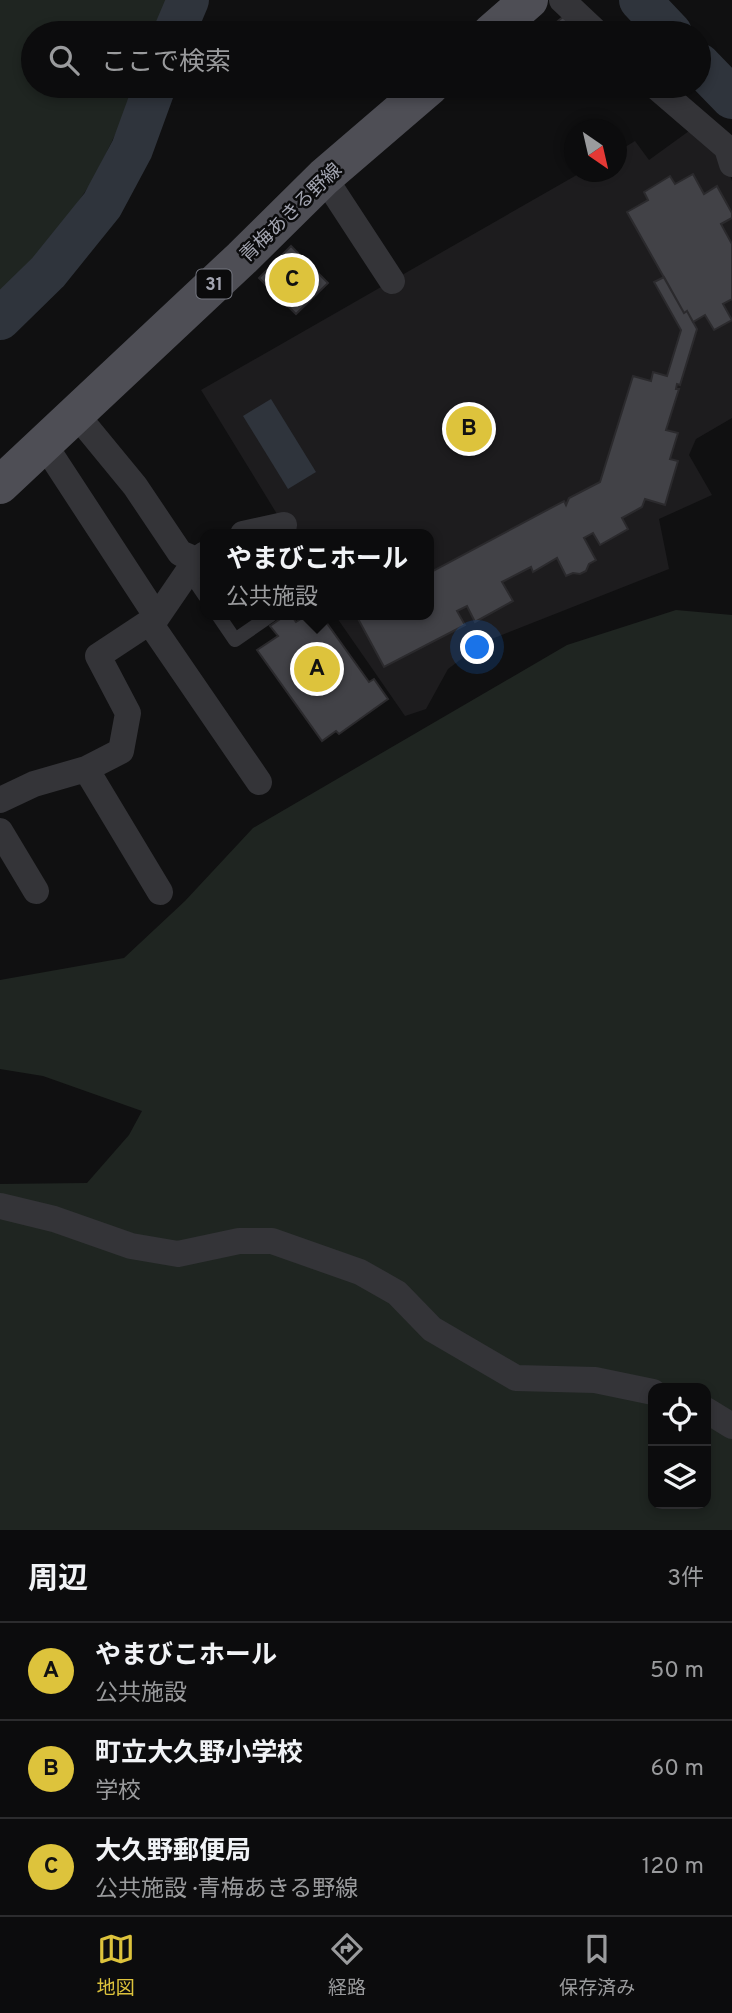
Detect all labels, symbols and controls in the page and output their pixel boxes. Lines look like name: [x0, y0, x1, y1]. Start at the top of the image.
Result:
search box: [21, 21, 711, 98]
icon: search: [45, 41, 83, 79]
text: ここで検索: [101, 47, 231, 80]
north arrow: [564, 119, 627, 182]
street label: 青梅あきる野線: [235, 159, 347, 268]
pin: C: [269, 254, 315, 306]
road number: 31: [196, 270, 232, 298]
pin: B: [446, 403, 492, 455]
popup: [200, 529, 434, 620]
text: やまびこホール: [226, 544, 408, 577]
text: 公共施設: [226, 584, 318, 613]
your location: [460, 630, 494, 664]
pin: A: [294, 643, 340, 695]
map controls: [648, 1383, 711, 1509]
button: locate: [648, 1383, 711, 1446]
button: layers: [648, 1446, 711, 1509]
text: 周辺: [28, 1562, 88, 1599]
text: 3件: [667, 1565, 704, 1594]
text: やまびこホール: [95, 1640, 277, 1673]
text: A: [43, 1657, 59, 1686]
text: 50 m: [650, 1657, 704, 1686]
text: 公共施設: [95, 1680, 187, 1709]
text: 町立大久野小学校: [95, 1738, 303, 1771]
text: B: [43, 1755, 59, 1784]
text: 60 m: [651, 1755, 704, 1784]
text: 学校: [95, 1778, 141, 1807]
text: 大久野郵便局: [95, 1836, 251, 1869]
text: C: [44, 1853, 58, 1882]
text: 120 m: [642, 1853, 704, 1882]
text: 公共施設 · 青梅あきる野線: [95, 1876, 358, 1905]
tab: 地図: [97, 1930, 135, 2001]
tab: 経路: [328, 1930, 366, 2001]
tab: 保存済み: [559, 1930, 635, 2001]

